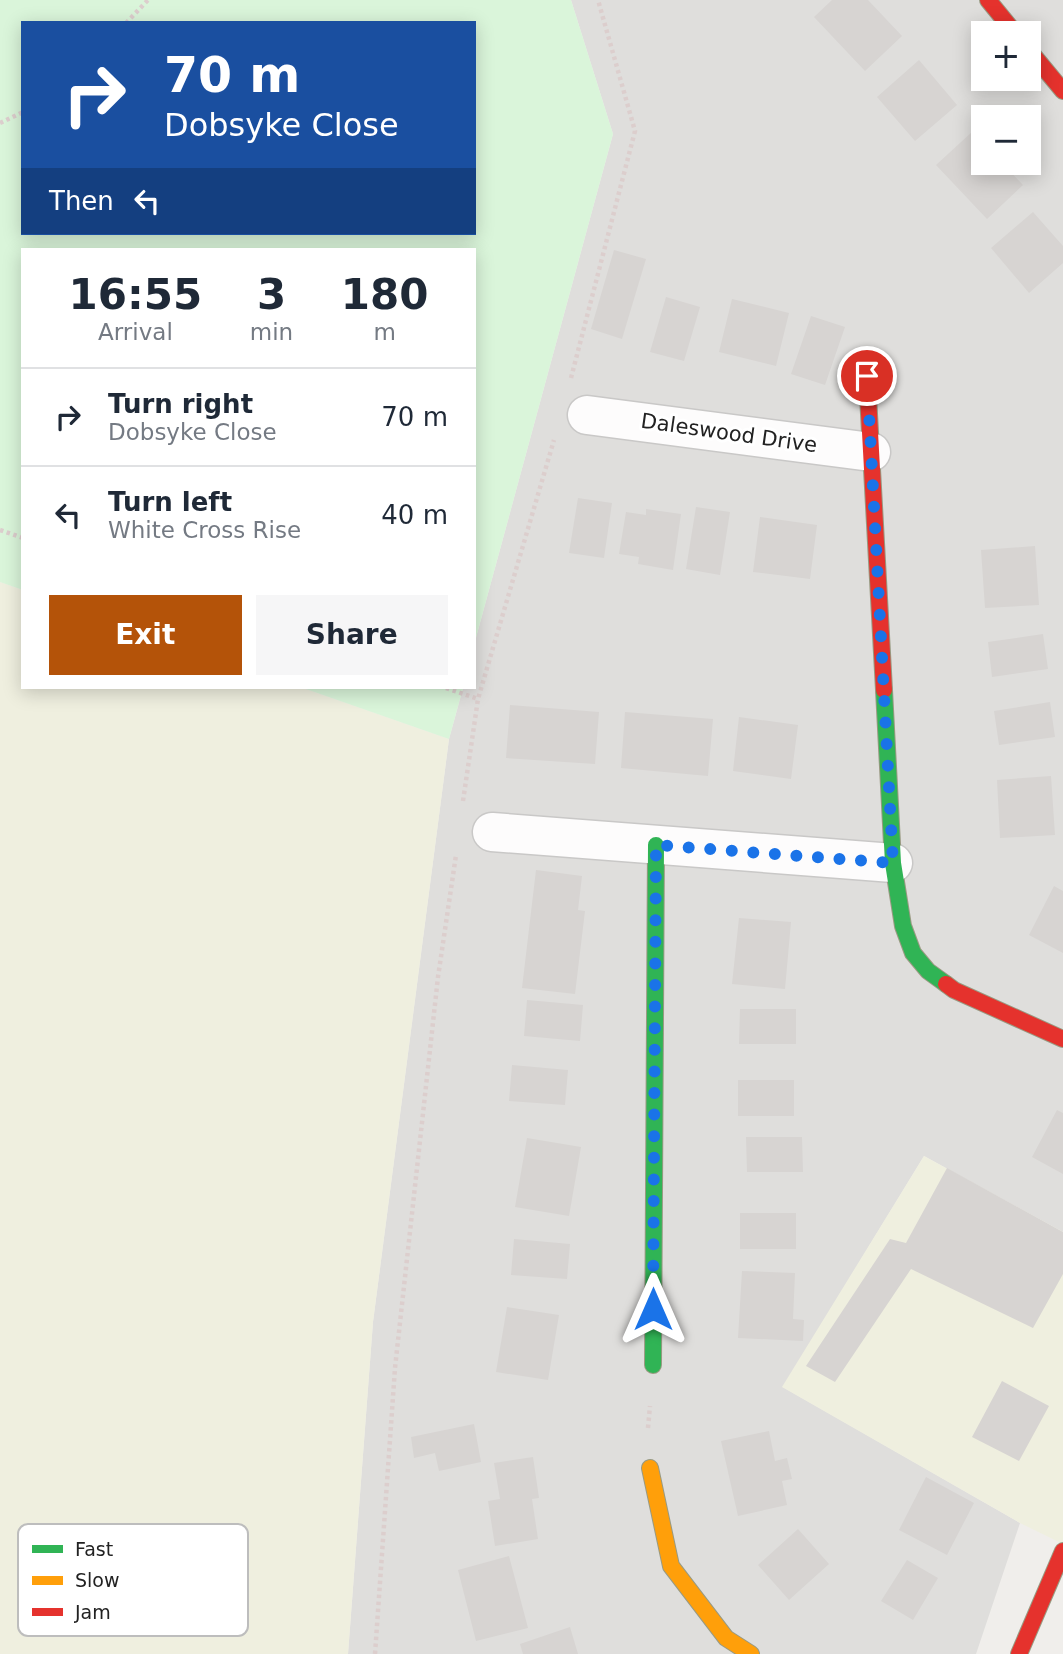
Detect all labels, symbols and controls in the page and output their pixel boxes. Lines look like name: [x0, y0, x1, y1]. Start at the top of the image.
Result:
map controls: [971, 21, 1041, 175]
button: +: [971, 21, 1041, 91]
text: 70 m: [164, 47, 300, 104]
icon: right: [49, 49, 140, 140]
button: −: [971, 105, 1041, 175]
text: Dobsyke Close: [164, 106, 399, 144]
icon: left: [128, 182, 166, 220]
text: Then: [49, 186, 114, 216]
text: 16:55: [69, 270, 202, 319]
text: 3: [257, 270, 286, 319]
text: 180: [341, 270, 428, 319]
text: Arrival: [98, 319, 173, 345]
text: min: [250, 319, 293, 345]
text: m: [373, 319, 396, 345]
pin: [837, 346, 897, 406]
icon: arrive: [848, 357, 886, 395]
text: Turn right: [108, 389, 253, 419]
icon: right: [49, 398, 87, 436]
text: 70 m: [381, 402, 448, 432]
street label: Daleswood Drive: [639, 409, 819, 457]
text: Dobsyke Close: [108, 419, 277, 445]
text: Turn left: [108, 487, 232, 517]
icon: left: [49, 496, 87, 534]
text: 40 m: [381, 500, 448, 530]
text: White Cross Rise: [108, 517, 301, 543]
button: Exit: [49, 595, 242, 675]
button: Share: [256, 595, 448, 675]
position arrow: [616, 1272, 690, 1346]
legend: [18, 1524, 248, 1636]
text: Fast: [75, 1538, 113, 1560]
text: Slow: [75, 1569, 120, 1591]
text: Jam: [74, 1601, 111, 1623]

